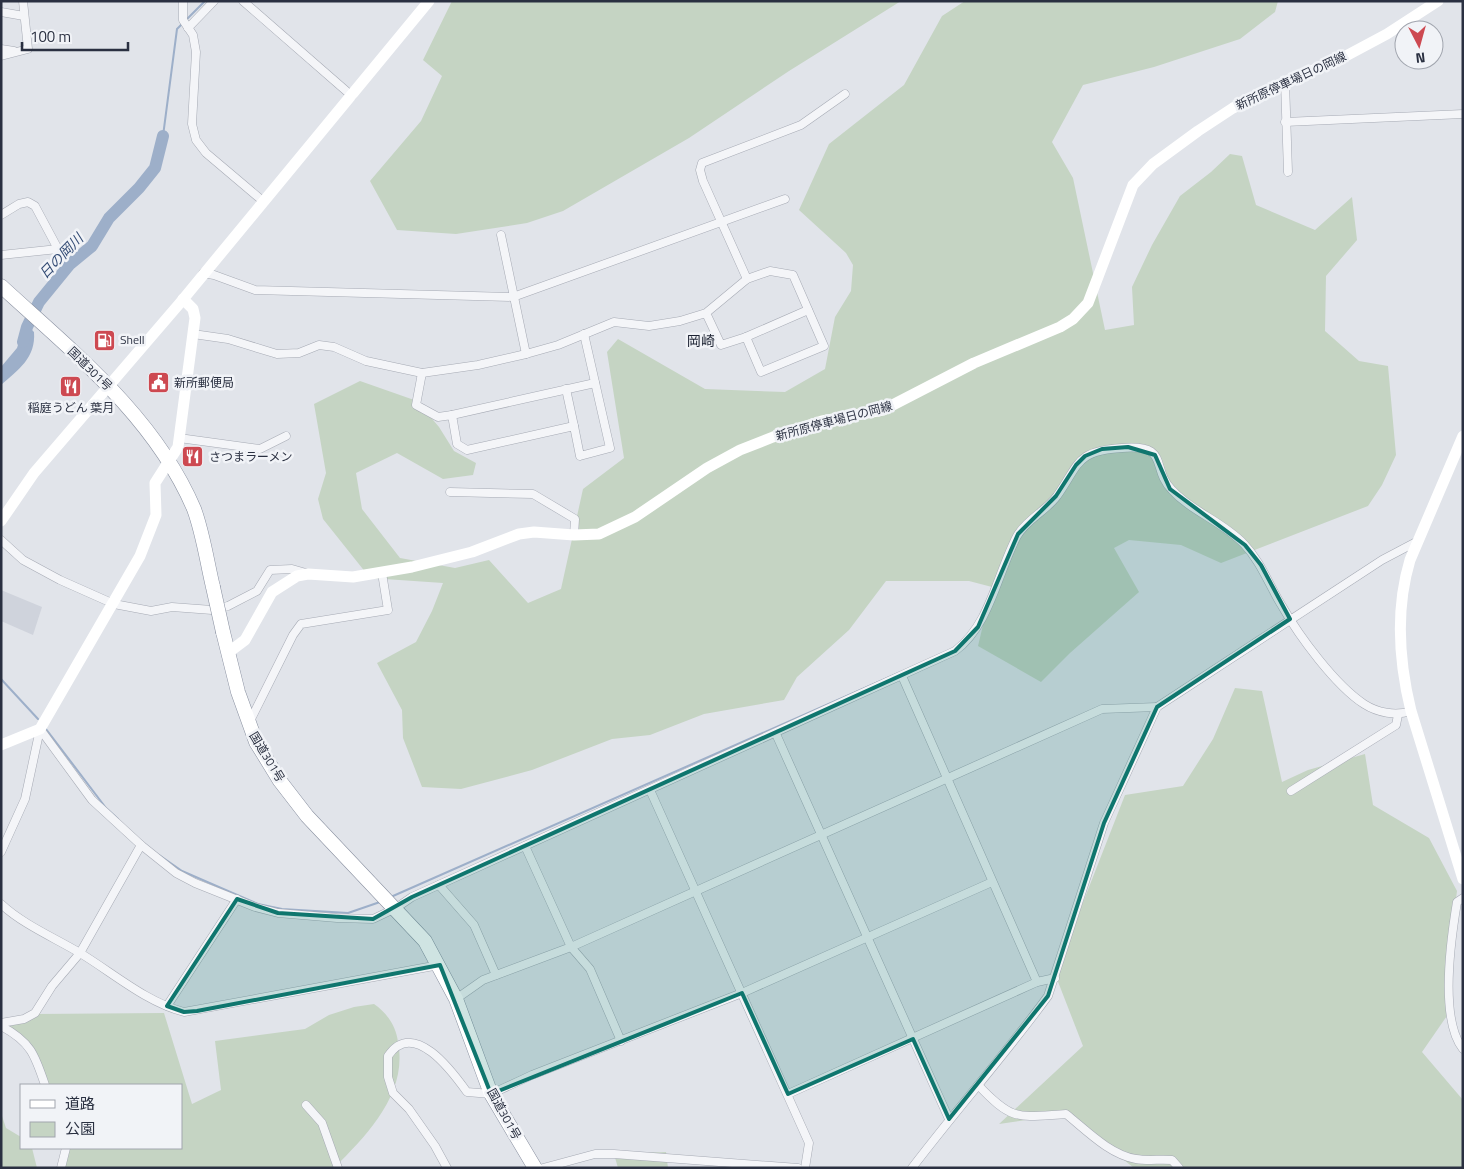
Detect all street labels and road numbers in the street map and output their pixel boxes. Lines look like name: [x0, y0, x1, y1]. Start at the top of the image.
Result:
street label: 新所原停車場日の岡線: [1232, 47, 1349, 115]
street label: 国道301号: [64, 342, 117, 395]
street label: 新所原停車場日の岡線: [773, 396, 894, 445]
street label: 国道301号: [245, 728, 290, 786]
street label: 国道301号: [483, 1085, 526, 1143]

